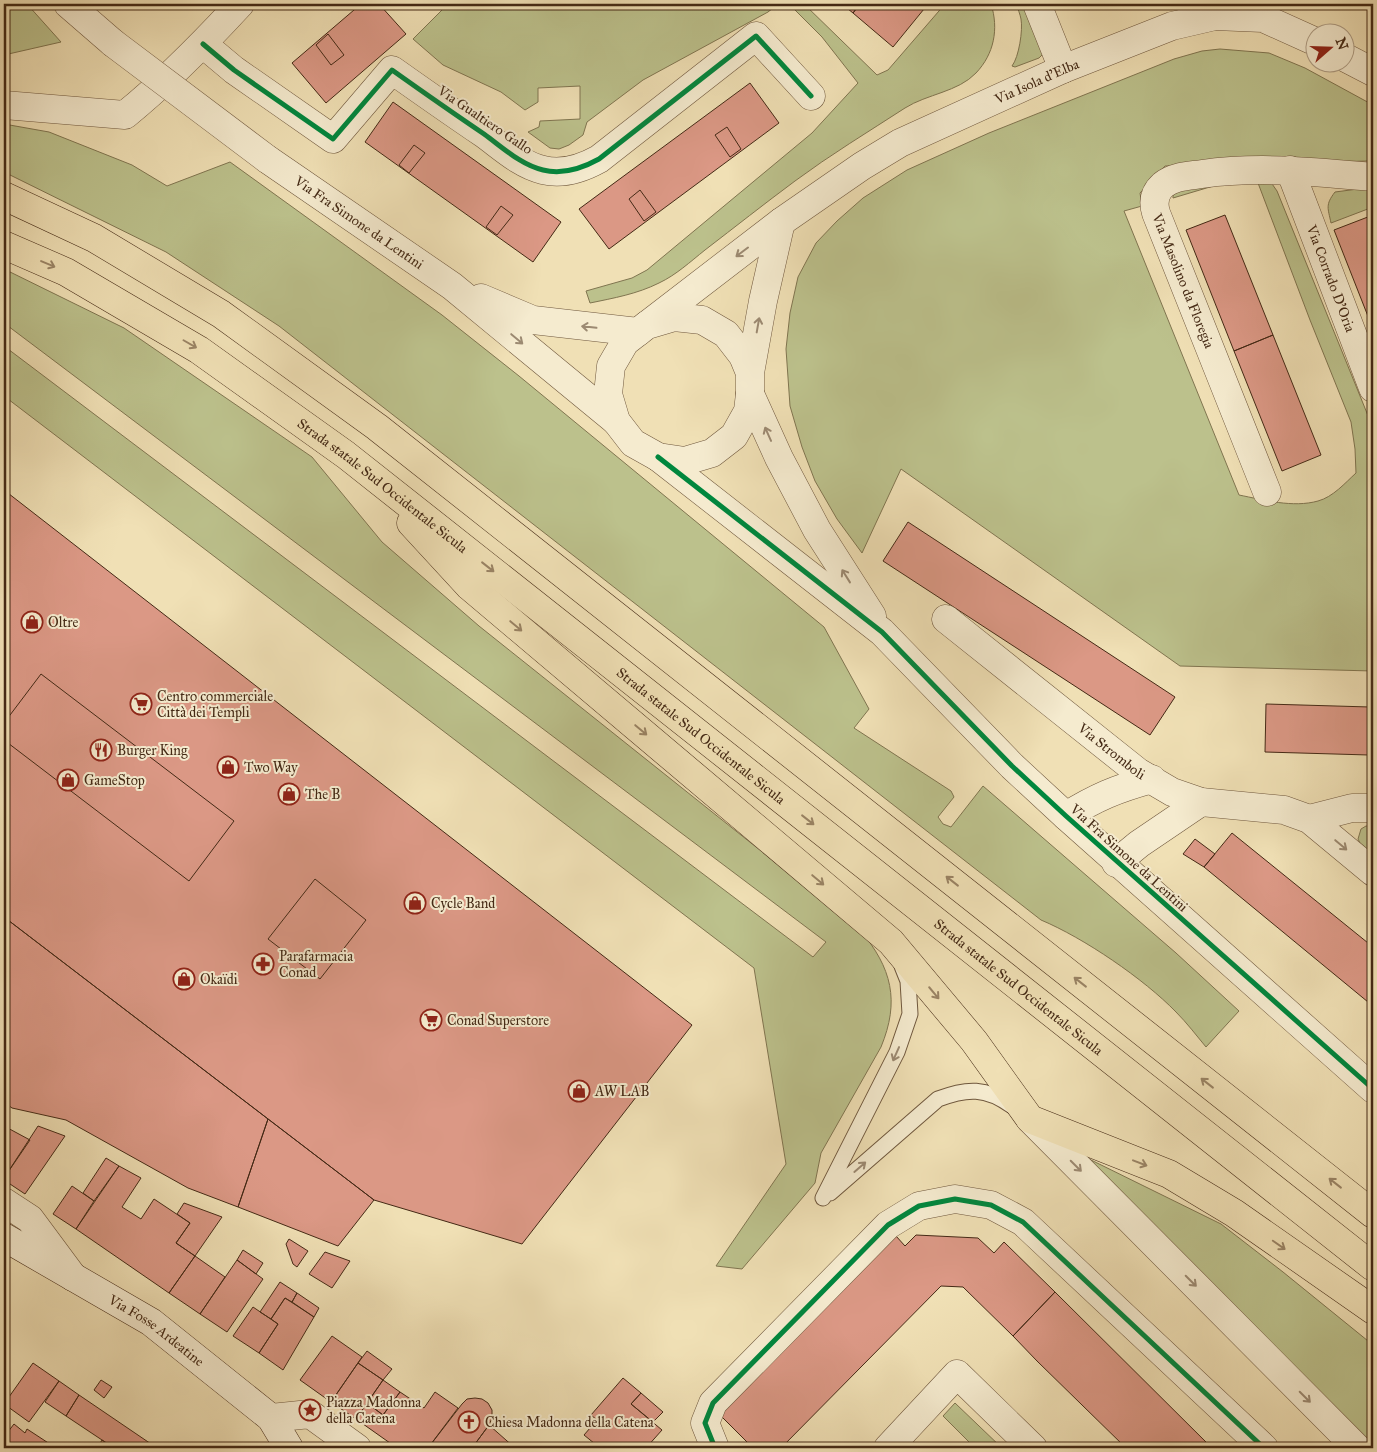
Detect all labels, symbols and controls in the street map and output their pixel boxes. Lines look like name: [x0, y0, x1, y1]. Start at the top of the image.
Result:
north arrow: [1304, 22, 1354, 72]
text: N: [1332, 35, 1352, 52]
street label: Via Isola d'Elba: [991, 55, 1081, 108]
street label: Via Gualtiero Gallo: [434, 81, 536, 158]
street label: Via Fra Simone da Lentini: [291, 172, 427, 273]
street label: Via Masolino da Floregia: [1148, 210, 1218, 351]
street label: Via Corrado D'Oria: [1303, 222, 1359, 334]
one-way arrow: [735, 247, 749, 257]
one-way arrow: [41, 261, 56, 270]
one-way arrow: [754, 317, 764, 333]
one-way arrow: [582, 322, 598, 332]
one-way arrow: [510, 334, 523, 345]
one-way arrow: [182, 340, 196, 350]
street label: Strada statale Sud Occidentale Sicula: [294, 415, 471, 556]
one-way arrow: [763, 427, 773, 442]
one-way arrow: [481, 562, 495, 572]
one-way arrow: [841, 569, 852, 583]
shop icon: Oltre: [20, 610, 44, 634]
place label: Oltre: [48, 614, 79, 631]
one-way arrow: [510, 620, 523, 631]
street label: Strada statale Sud Occidentale Sicula: [613, 664, 789, 808]
place label: Centro commerciale Città dei Templi: [157, 688, 273, 721]
supermarket icon: Centro commerciale Città dei Templi: [129, 692, 153, 716]
street label: Via Stromboli: [1074, 719, 1149, 783]
one-way arrow: [634, 725, 647, 736]
restaurant icon: Burger King: [89, 738, 113, 762]
place label: Burger King: [117, 742, 188, 759]
shop icon: Two Way: [216, 755, 240, 779]
place label: Two Way: [244, 759, 298, 776]
shop icon: GameStop: [56, 768, 80, 792]
place label: GameStop: [84, 772, 145, 789]
shop icon: The B: [277, 782, 301, 806]
place label: The B: [305, 786, 340, 803]
street label: Via Fra Simone da Lentini: [1066, 800, 1191, 915]
one-way arrow: [801, 814, 814, 825]
one-way arrow: [1335, 840, 1348, 851]
one-way arrow: [811, 875, 824, 886]
one-way arrow: [946, 876, 959, 887]
shop icon: Cycle Band: [403, 891, 427, 915]
place label: Cycle Band: [431, 895, 495, 912]
street label: Strada statale Sud Occidentale Sicula: [931, 915, 1107, 1059]
place label: Parafarmacia Conad: [279, 948, 353, 981]
pharmacy icon: Parafarmacia Conad: [251, 952, 275, 976]
shop icon: Okaïdi: [172, 967, 196, 991]
place label: Okaïdi: [200, 971, 238, 988]
one-way arrow: [1073, 977, 1087, 987]
one-way arrow: [928, 987, 940, 1000]
supermarket icon: Conad Superstore: [419, 1008, 443, 1032]
place label: Conad Superstore: [447, 1012, 549, 1029]
one-way arrow: [890, 1046, 900, 1061]
one-way arrow: [1201, 1077, 1214, 1088]
shop icon: AW LAB: [567, 1079, 591, 1103]
place label: AW LAB: [594, 1083, 649, 1100]
one-way arrow: [1132, 1158, 1147, 1168]
one-way arrow: [1070, 1160, 1082, 1172]
one-way arrow: [854, 1161, 867, 1172]
one-way arrow: [1329, 1178, 1342, 1189]
one-way arrow: [1272, 1240, 1286, 1250]
one-way arrow: [1185, 1275, 1197, 1288]
street label: Via Fosse Ardeatine: [105, 1290, 208, 1370]
one-way arrow: [1299, 1391, 1311, 1403]
place label: Piazza Madonna della Catena: [326, 1394, 421, 1427]
place icon: Piazza Madonna della Catena: [298, 1398, 322, 1422]
church icon: Chiesa Madonna della Catena: [457, 1410, 481, 1434]
place label: Chiesa Madonna della Catena: [485, 1414, 654, 1431]

